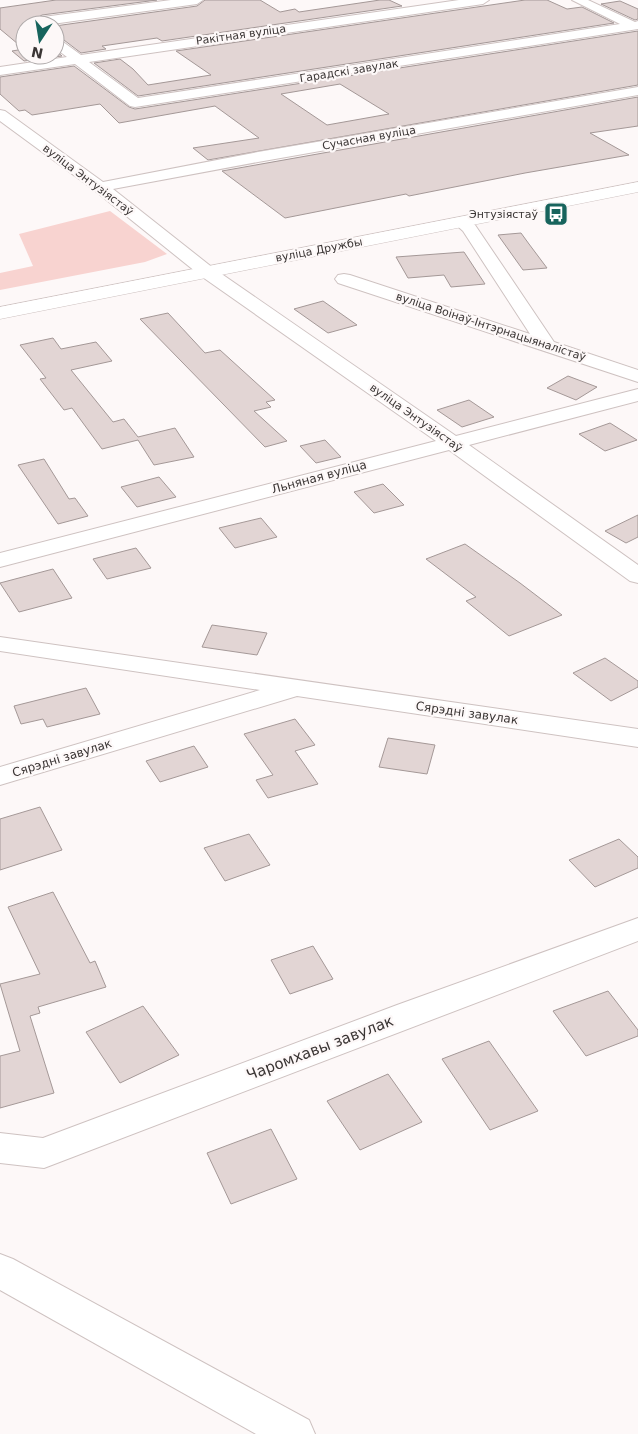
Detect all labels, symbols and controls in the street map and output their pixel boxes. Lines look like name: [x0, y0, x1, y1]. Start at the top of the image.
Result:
north arrow: [15, 15, 65, 65]
street label: Ракітная вуліца: [195, 22, 287, 48]
text: N: [30, 44, 45, 62]
street label: Гарадскі завулак: [299, 57, 400, 85]
street label: Сучасная вуліца: [321, 123, 417, 153]
street label: вуліца Энтузіястаў: [40, 142, 136, 219]
bus stop icon: Энтузіястаў: [543, 201, 569, 227]
place label: Энтузіястаў: [469, 208, 538, 221]
street label: вуліца Дружбы: [274, 235, 364, 265]
street label: вуліца Воінаў-Інтэрнацыяналістаў: [394, 290, 588, 364]
street label: вуліца Энтузіястаў: [367, 381, 465, 455]
street label: Льняная вуліца: [270, 458, 368, 496]
street label: Сярэдні завулак: [415, 699, 519, 727]
street label: Сярэдні завулак: [11, 736, 113, 780]
street label: Чаромхавы завулак: [244, 1012, 396, 1084]

